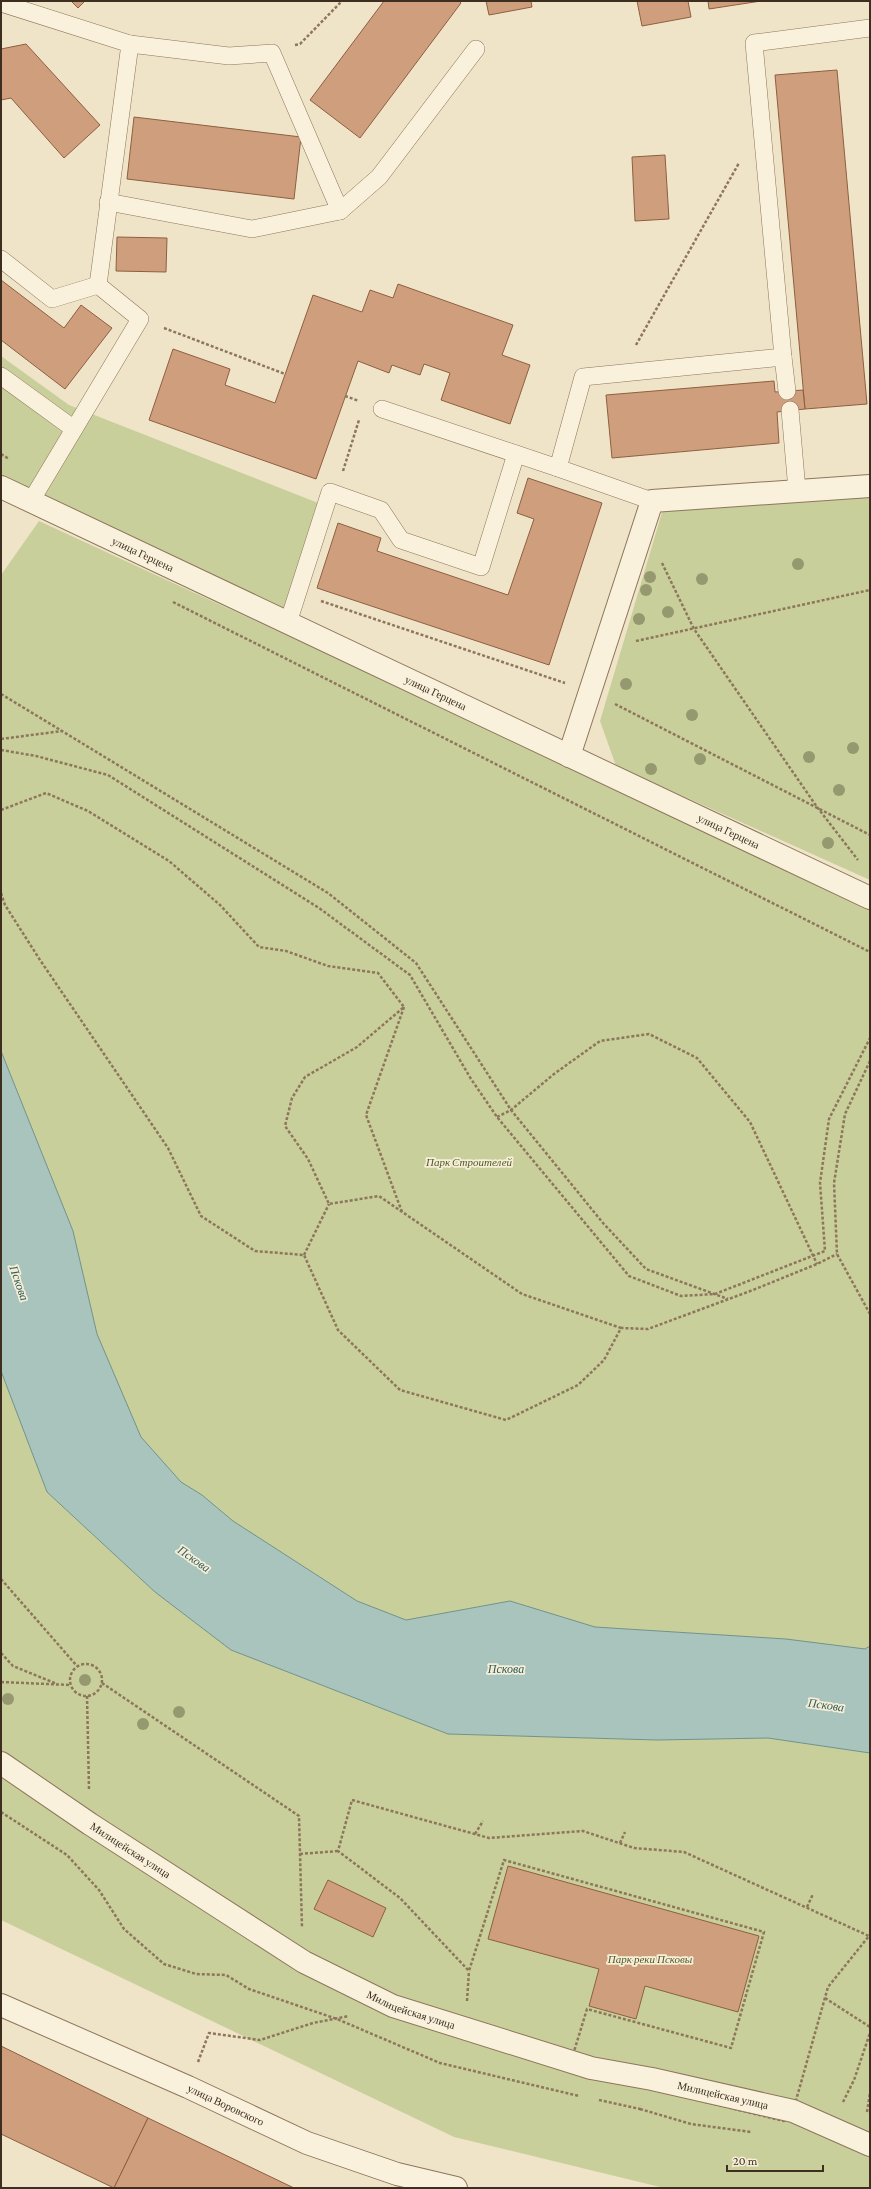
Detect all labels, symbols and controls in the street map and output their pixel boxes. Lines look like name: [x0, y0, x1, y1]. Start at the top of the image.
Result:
street label: улица Герцена: [110, 534, 176, 574]
street label: улица Герцена: [403, 673, 469, 712]
street label: улица Герцена: [696, 811, 762, 851]
park label: Парк Строителей: [425, 1156, 513, 1168]
water label: Пскова: [6, 1263, 32, 1302]
water label: Пскова: [174, 1542, 213, 1575]
water label: Пскова: [487, 1662, 524, 1676]
water label: Пскова: [806, 1695, 845, 1714]
street label: Милицейская улица: [88, 1820, 173, 1880]
park label: Парк реки Псковы: [607, 1953, 693, 1965]
street label: Милицейская улица: [365, 1988, 457, 2031]
street label: Милицейская улица: [676, 2079, 770, 2111]
street label: улица Воровского: [186, 2082, 266, 2128]
scale bar: [727, 2147, 823, 2173]
text: 20 m: [733, 2154, 758, 2168]

